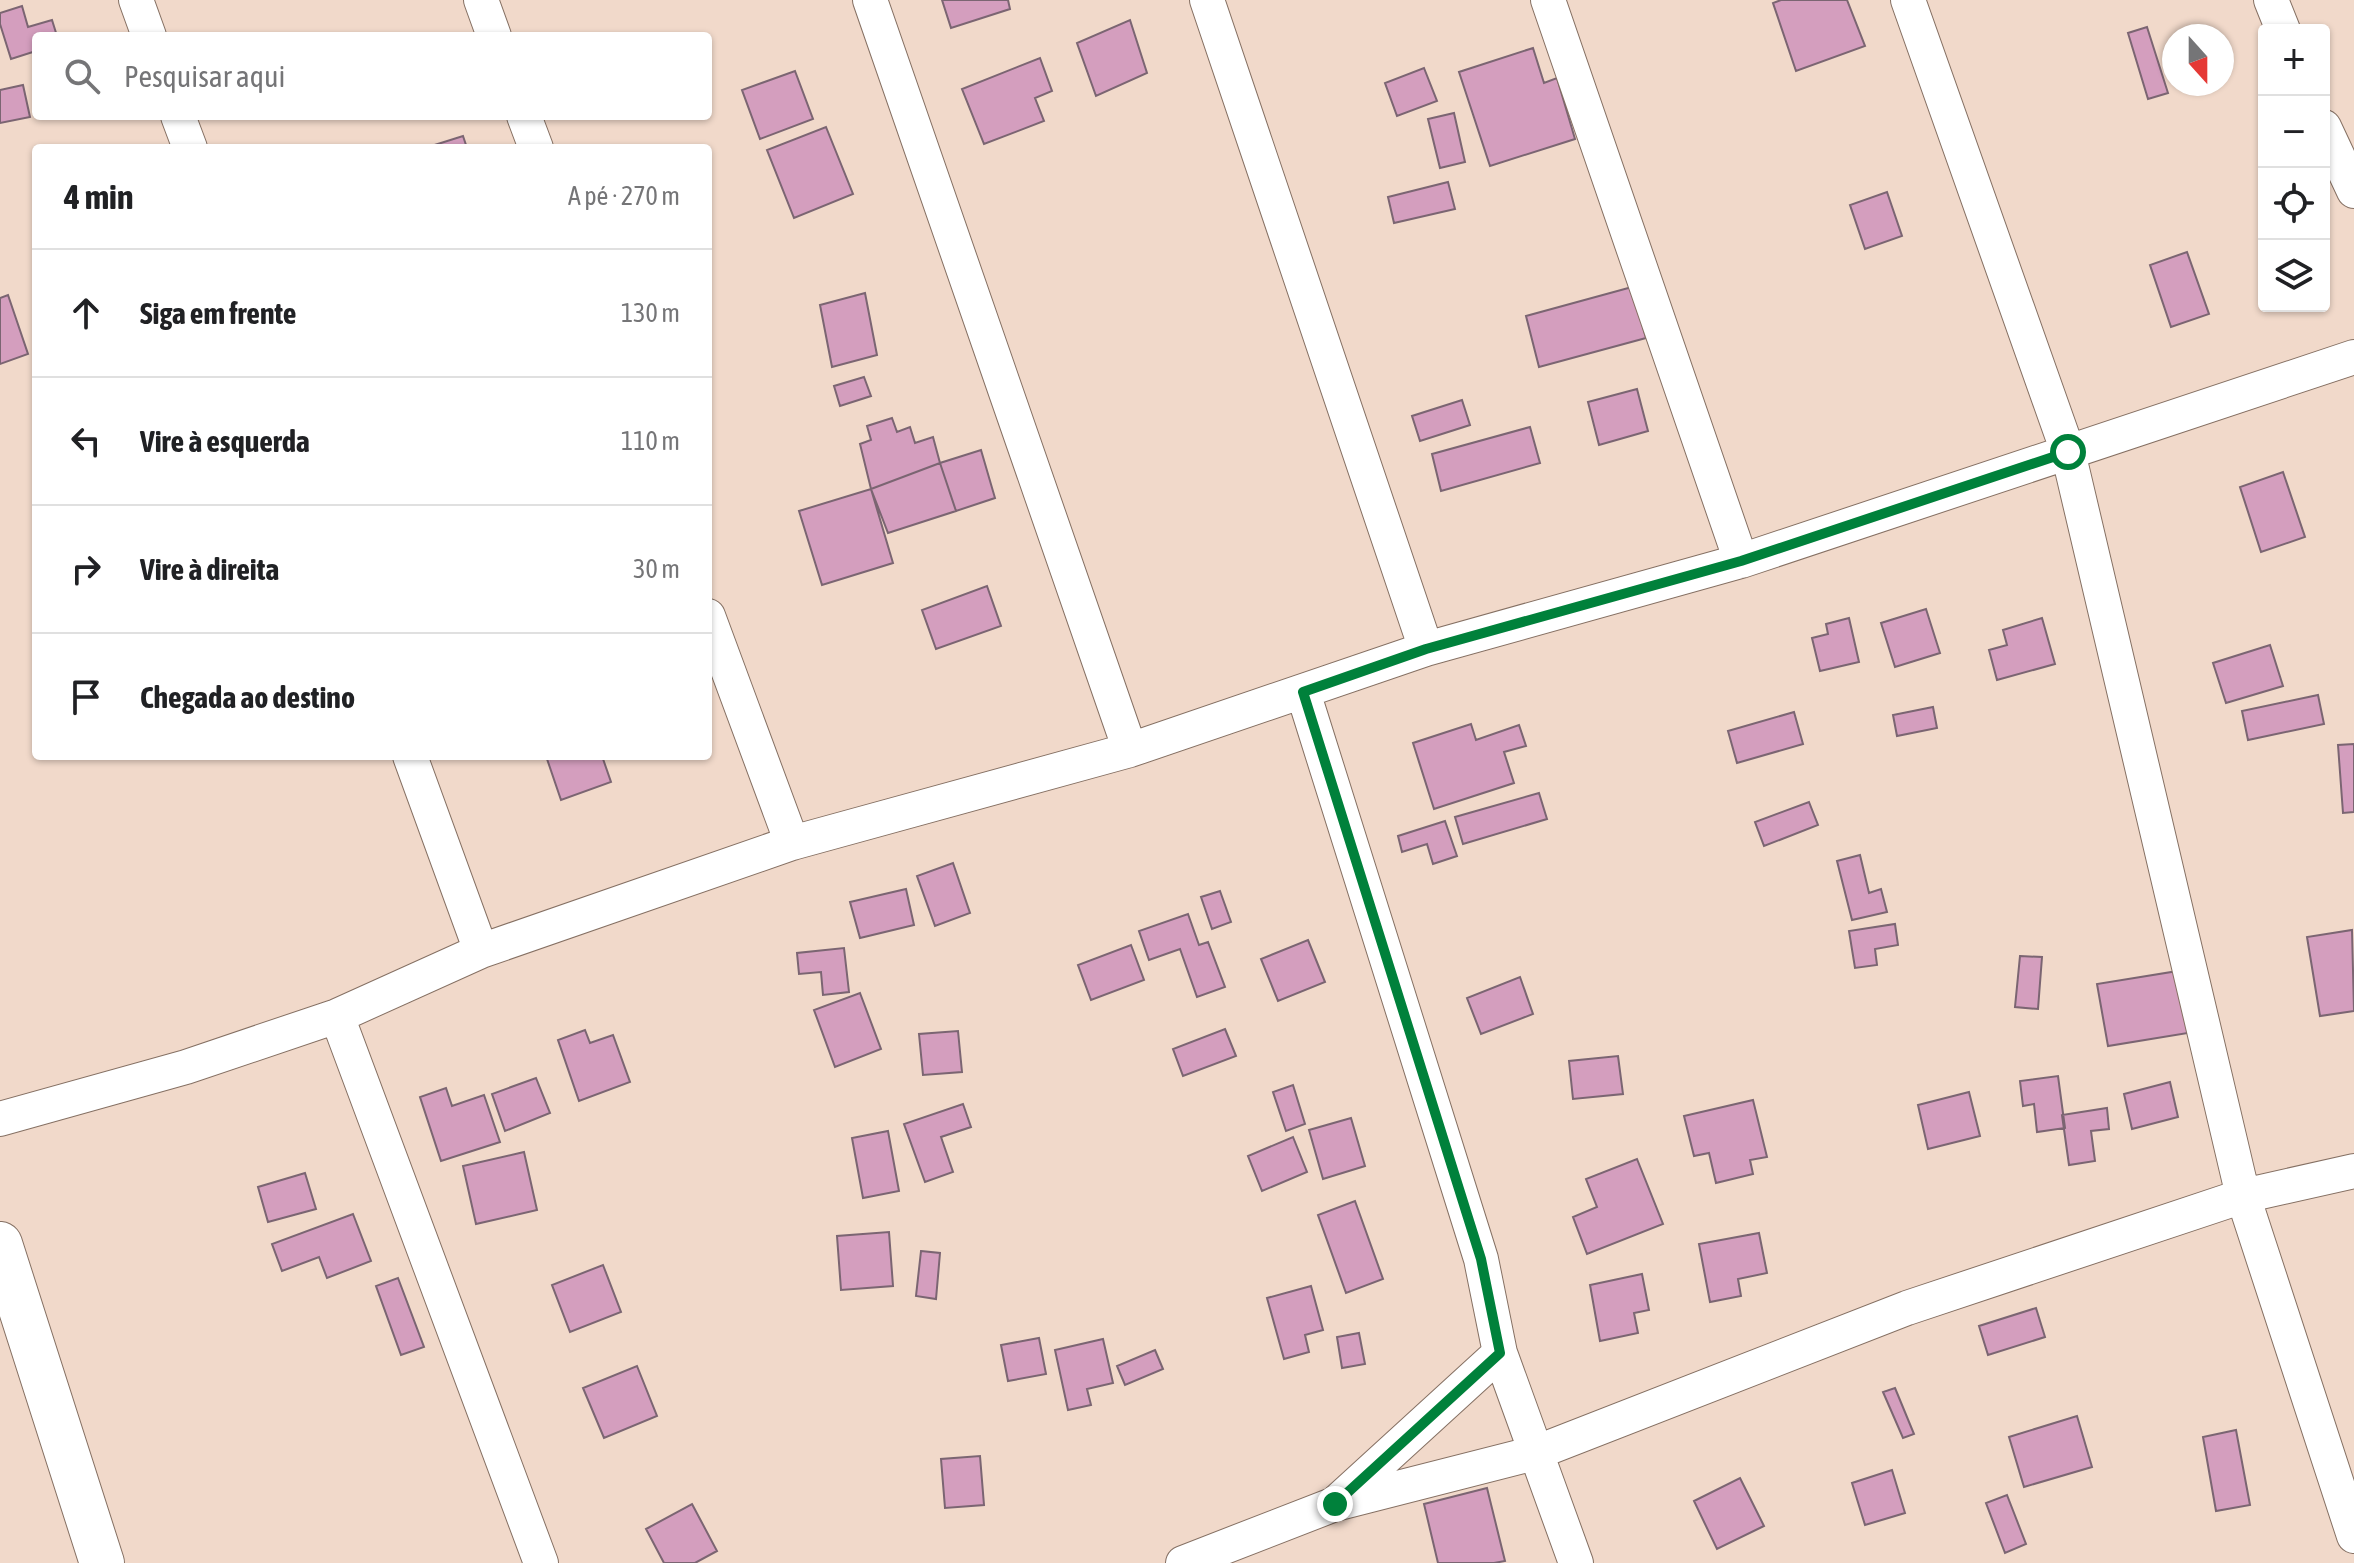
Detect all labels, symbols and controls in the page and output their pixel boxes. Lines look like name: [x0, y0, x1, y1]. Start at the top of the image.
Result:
north arrow: [2162, 24, 2234, 96]
map controls: [2258, 24, 2330, 312]
button: +: [2258, 24, 2330, 96]
search box: [32, 32, 712, 120]
icon: search: [60, 54, 104, 98]
text: Pesquisar aqui: [124, 59, 285, 93]
button: −: [2258, 96, 2330, 168]
button: locate: [2258, 168, 2330, 240]
text: 4 min: [64, 177, 133, 216]
text: A pé · 270 m: [568, 181, 680, 211]
button: layers: [2258, 240, 2330, 312]
icon: ahead: [64, 291, 108, 335]
text: Siga em frente: [140, 296, 296, 330]
text: 130 m: [621, 298, 680, 328]
icon: left: [64, 419, 108, 463]
text: Vire à esquerda: [140, 424, 310, 458]
text: 110 m: [621, 426, 680, 456]
route start: [2050, 434, 2086, 470]
icon: right: [64, 547, 108, 591]
text: Vire à direita: [140, 552, 279, 586]
text: 30 m: [633, 554, 680, 584]
icon: arrive: [64, 675, 108, 719]
text: Chegada ao destino: [140, 680, 355, 714]
route end: [1317, 1486, 1353, 1522]

